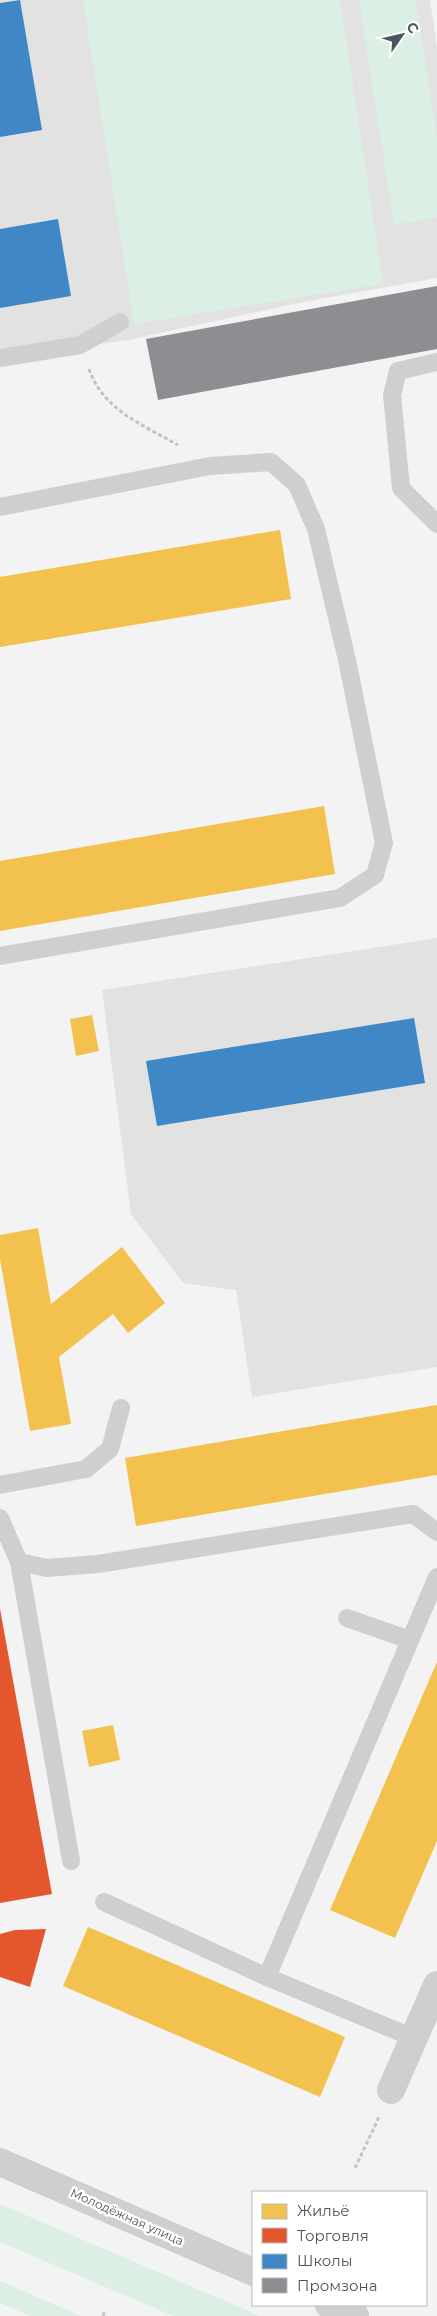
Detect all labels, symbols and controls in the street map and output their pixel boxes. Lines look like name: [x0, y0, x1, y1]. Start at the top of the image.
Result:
north arrow: [377, 10, 427, 60]
text: С: [402, 18, 423, 37]
street label: Молодёжная улица: [68, 2185, 186, 2248]
legend: [252, 2191, 427, 2306]
text: Жильё: [297, 2201, 350, 2220]
text: Торговля: [297, 2226, 369, 2245]
text: Школы: [297, 2251, 353, 2270]
text: Промзона: [297, 2276, 377, 2295]

